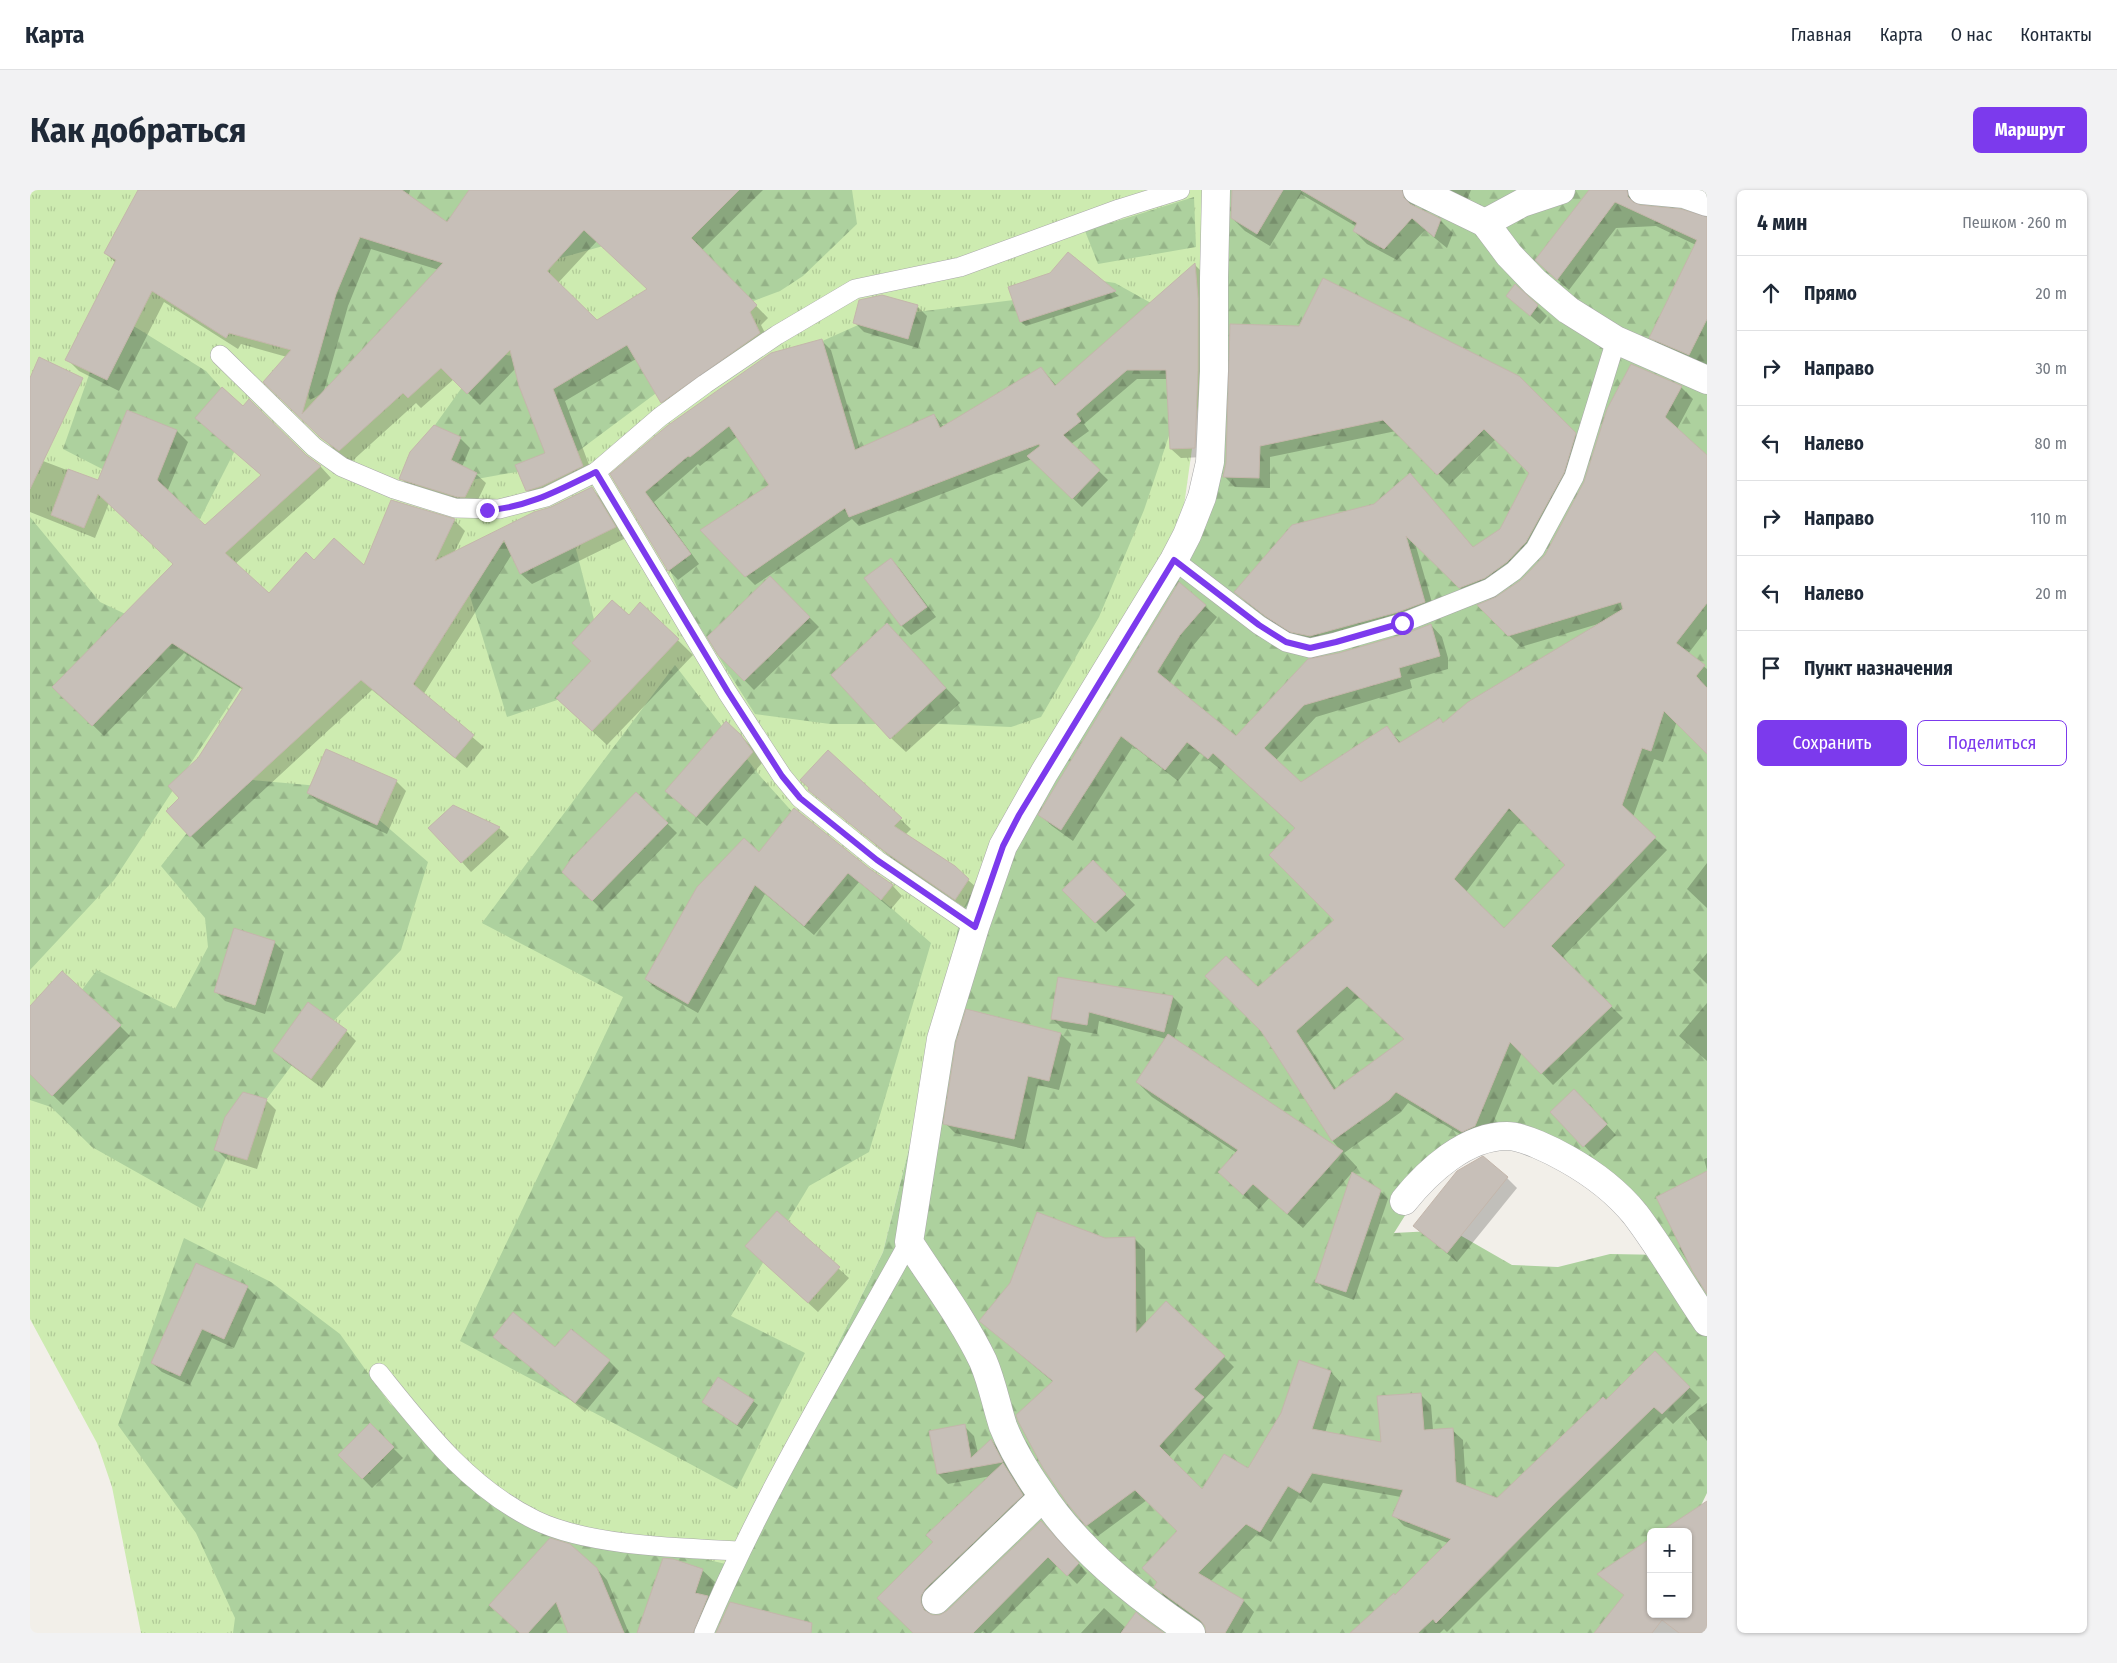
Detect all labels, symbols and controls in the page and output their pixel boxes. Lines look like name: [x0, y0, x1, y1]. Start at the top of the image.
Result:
text: Карта: [25, 21, 84, 49]
text: Главная: [1791, 24, 1852, 46]
text: Карта: [1880, 24, 1923, 46]
text: О нас: [1951, 24, 1992, 46]
text: Контакты: [2020, 24, 2092, 46]
button: Маршрут: [1973, 107, 2087, 153]
text: Как добраться: [30, 109, 247, 151]
text: 4 мин: [1757, 210, 1807, 236]
text: Пешком · 260 m: [1962, 213, 2067, 232]
icon: ahead: [1757, 279, 1785, 307]
text: Прямо: [1804, 282, 1857, 305]
text: 20 m: [2036, 284, 2067, 303]
icon: right: [1757, 354, 1785, 382]
text: Направо: [1804, 357, 1874, 380]
text: 30 m: [2035, 359, 2067, 378]
icon: left: [1757, 429, 1785, 457]
text: Налево: [1804, 432, 1864, 455]
text: 80 m: [2035, 434, 2067, 453]
route end: [476, 499, 499, 522]
icon: right: [1757, 504, 1785, 532]
text: Направо: [1804, 507, 1874, 530]
text: 110 m: [2030, 509, 2067, 528]
icon: left: [1757, 579, 1785, 607]
text: Налево: [1804, 582, 1864, 605]
text: 20 m: [2036, 584, 2067, 603]
route start: [1391, 612, 1414, 635]
icon: arrive: [1757, 654, 1785, 682]
text: Пункт назначения: [1804, 657, 1953, 680]
button: Сохранить: [1757, 720, 1907, 766]
button: Поделиться: [1917, 720, 2067, 766]
map controls: [1647, 1528, 1692, 1618]
button: +: [1647, 1528, 1692, 1573]
button: −: [1647, 1573, 1692, 1618]

